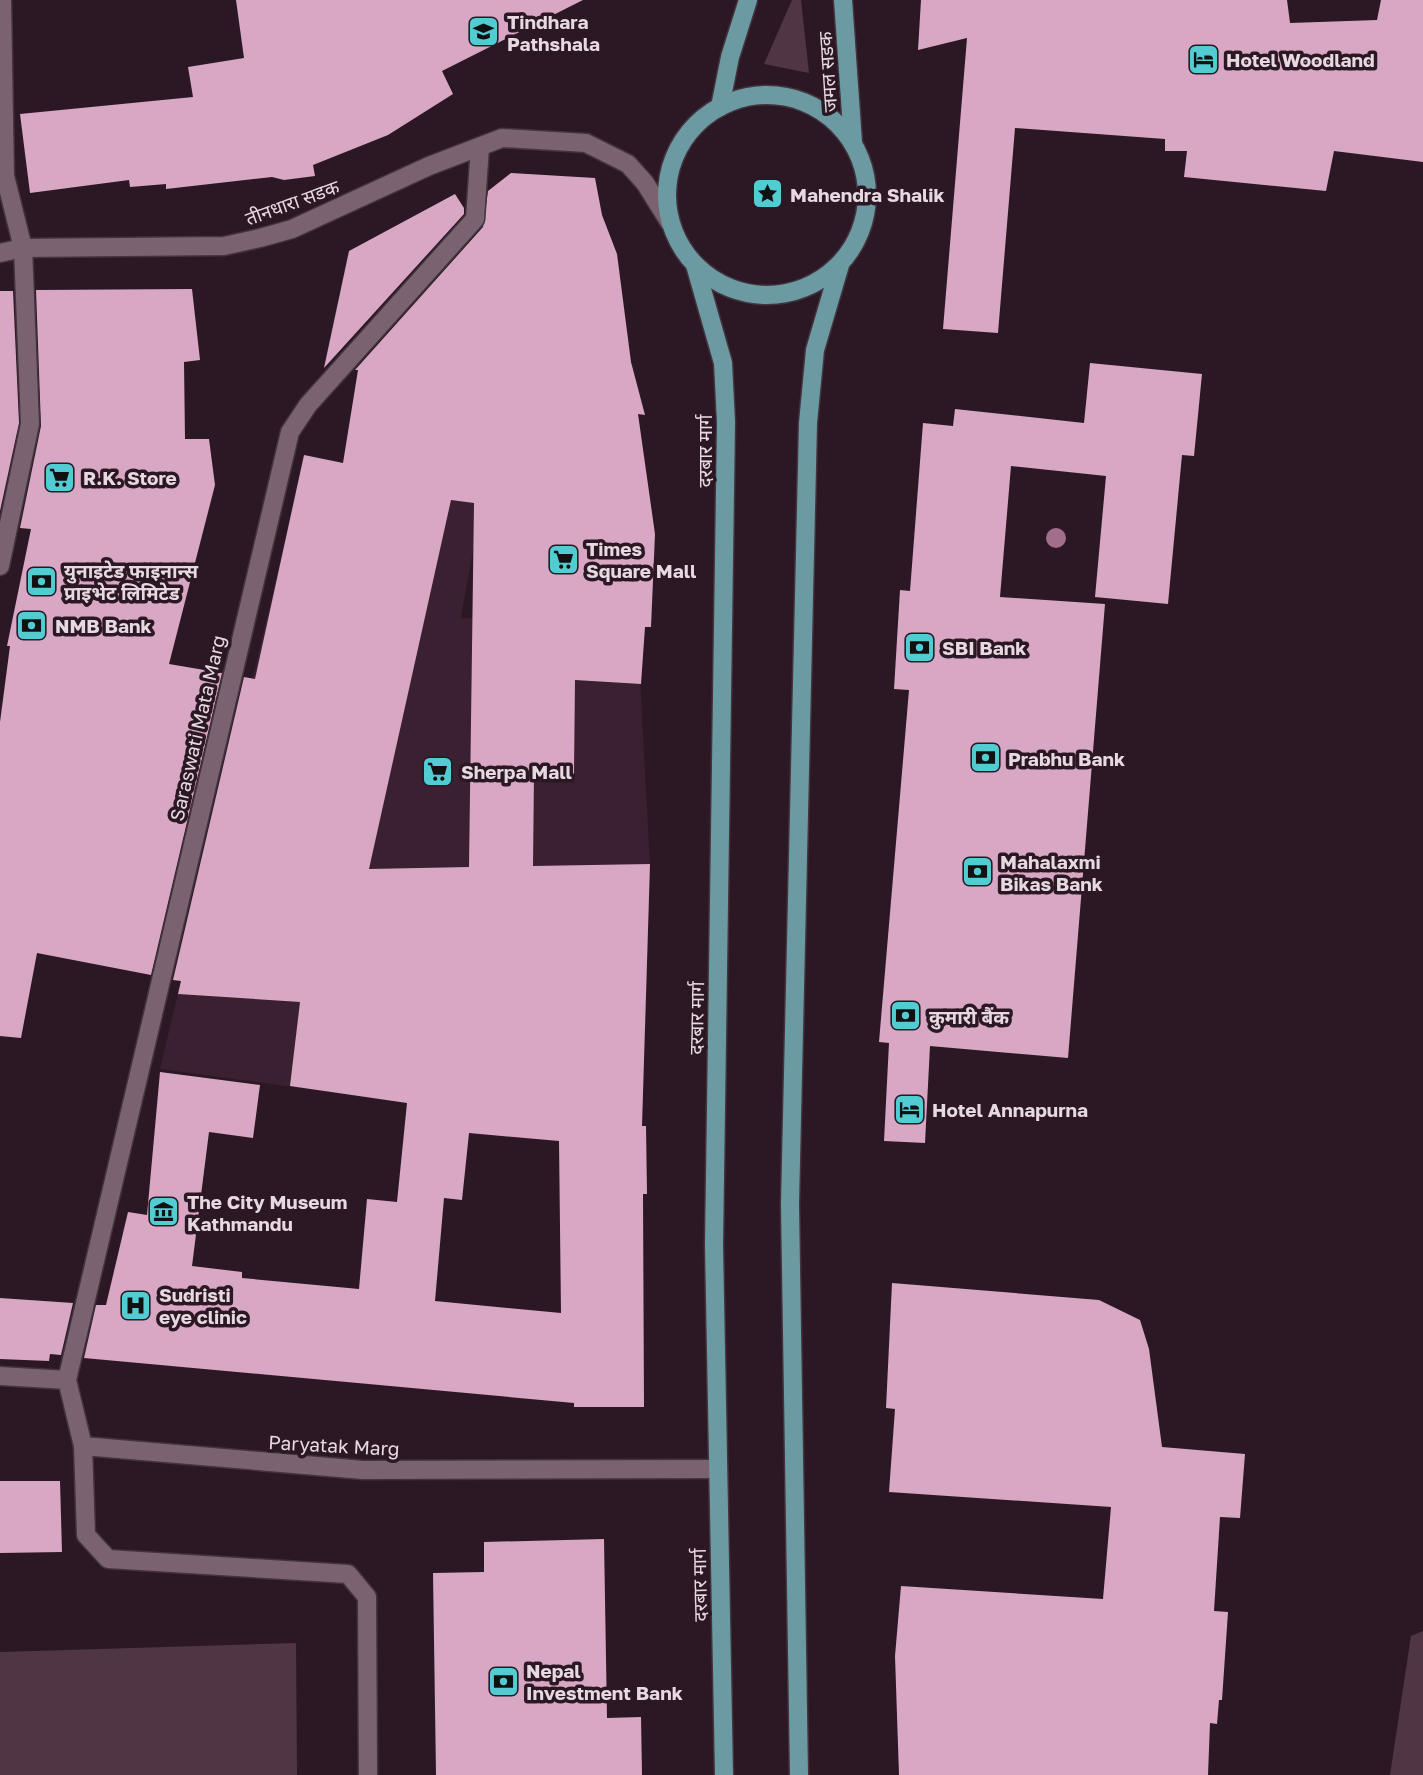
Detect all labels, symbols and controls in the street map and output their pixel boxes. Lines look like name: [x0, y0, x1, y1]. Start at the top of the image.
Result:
place label: Tindhara Pathshala: [507, 10, 600, 55]
school or university icon: Tindhara Pathshala: [467, 15, 501, 49]
street label: जमल सडक: [813, 31, 841, 113]
hotel icon: Hotel Woodland: [1186, 42, 1220, 76]
place label: Hotel Woodland: [1226, 48, 1375, 71]
street label: तीनधारा सडक: [242, 174, 342, 230]
place icon: Mahendra Shalik: [750, 177, 784, 211]
place label: Mahendra Shalik: [790, 183, 945, 206]
street label: दरबार मार्ग: [693, 413, 716, 488]
supermarket icon: R.K. Store: [43, 460, 77, 494]
place label: R.K. Store: [83, 466, 177, 489]
place label: Times Square Mall: [586, 537, 697, 582]
supermarket icon: Times Square Mall: [546, 542, 580, 576]
place label: युनाइटेड फाइनान्स प्राइभेट लिमिटेड: [64, 559, 199, 604]
bank icon: युनाइटेड फाइनान्स प्राइभेट लिमिटेड: [24, 564, 58, 598]
bank icon: NMB Bank: [15, 608, 49, 642]
place label: NMB Bank: [55, 614, 151, 637]
bank icon: SBI Bank: [902, 630, 936, 664]
street label: Saraswati Mata Marg: [164, 633, 230, 823]
place label: SBI Bank: [942, 636, 1026, 659]
bank icon: Prabhu Bank: [968, 741, 1002, 775]
place label: Prabhu Bank: [1008, 747, 1125, 770]
supermarket icon: Sherpa Mall: [421, 754, 455, 788]
place label: Sherpa Mall: [461, 760, 572, 783]
place label: Mahalaxmi Bikas Bank: [1000, 850, 1103, 895]
bank icon: Mahalaxmi Bikas Bank: [960, 855, 994, 889]
street label: दरबार मार्ग: [684, 980, 708, 1055]
bank icon: कुमारी बैंक: [889, 999, 923, 1033]
place label: कुमारी बैंक: [929, 1005, 1010, 1030]
hotel icon: Hotel Annapurna: [892, 1092, 926, 1126]
place label: Hotel Annapurna: [932, 1098, 1088, 1121]
place label: The City Museum Kathmandu: [187, 1190, 347, 1235]
museum icon: The City Museum Kathmandu: [147, 1195, 181, 1229]
place label: Sudristi eye clinic: [159, 1283, 247, 1328]
hospital icon: Sudristi eye clinic: [119, 1288, 153, 1322]
street label: Paryatak Marg: [268, 1430, 400, 1460]
street label: दरबार मार्ग: [687, 1547, 711, 1622]
place label: Nepal Investment Bank: [526, 1659, 683, 1704]
bank icon: Nepal Investment Bank: [486, 1664, 520, 1698]

